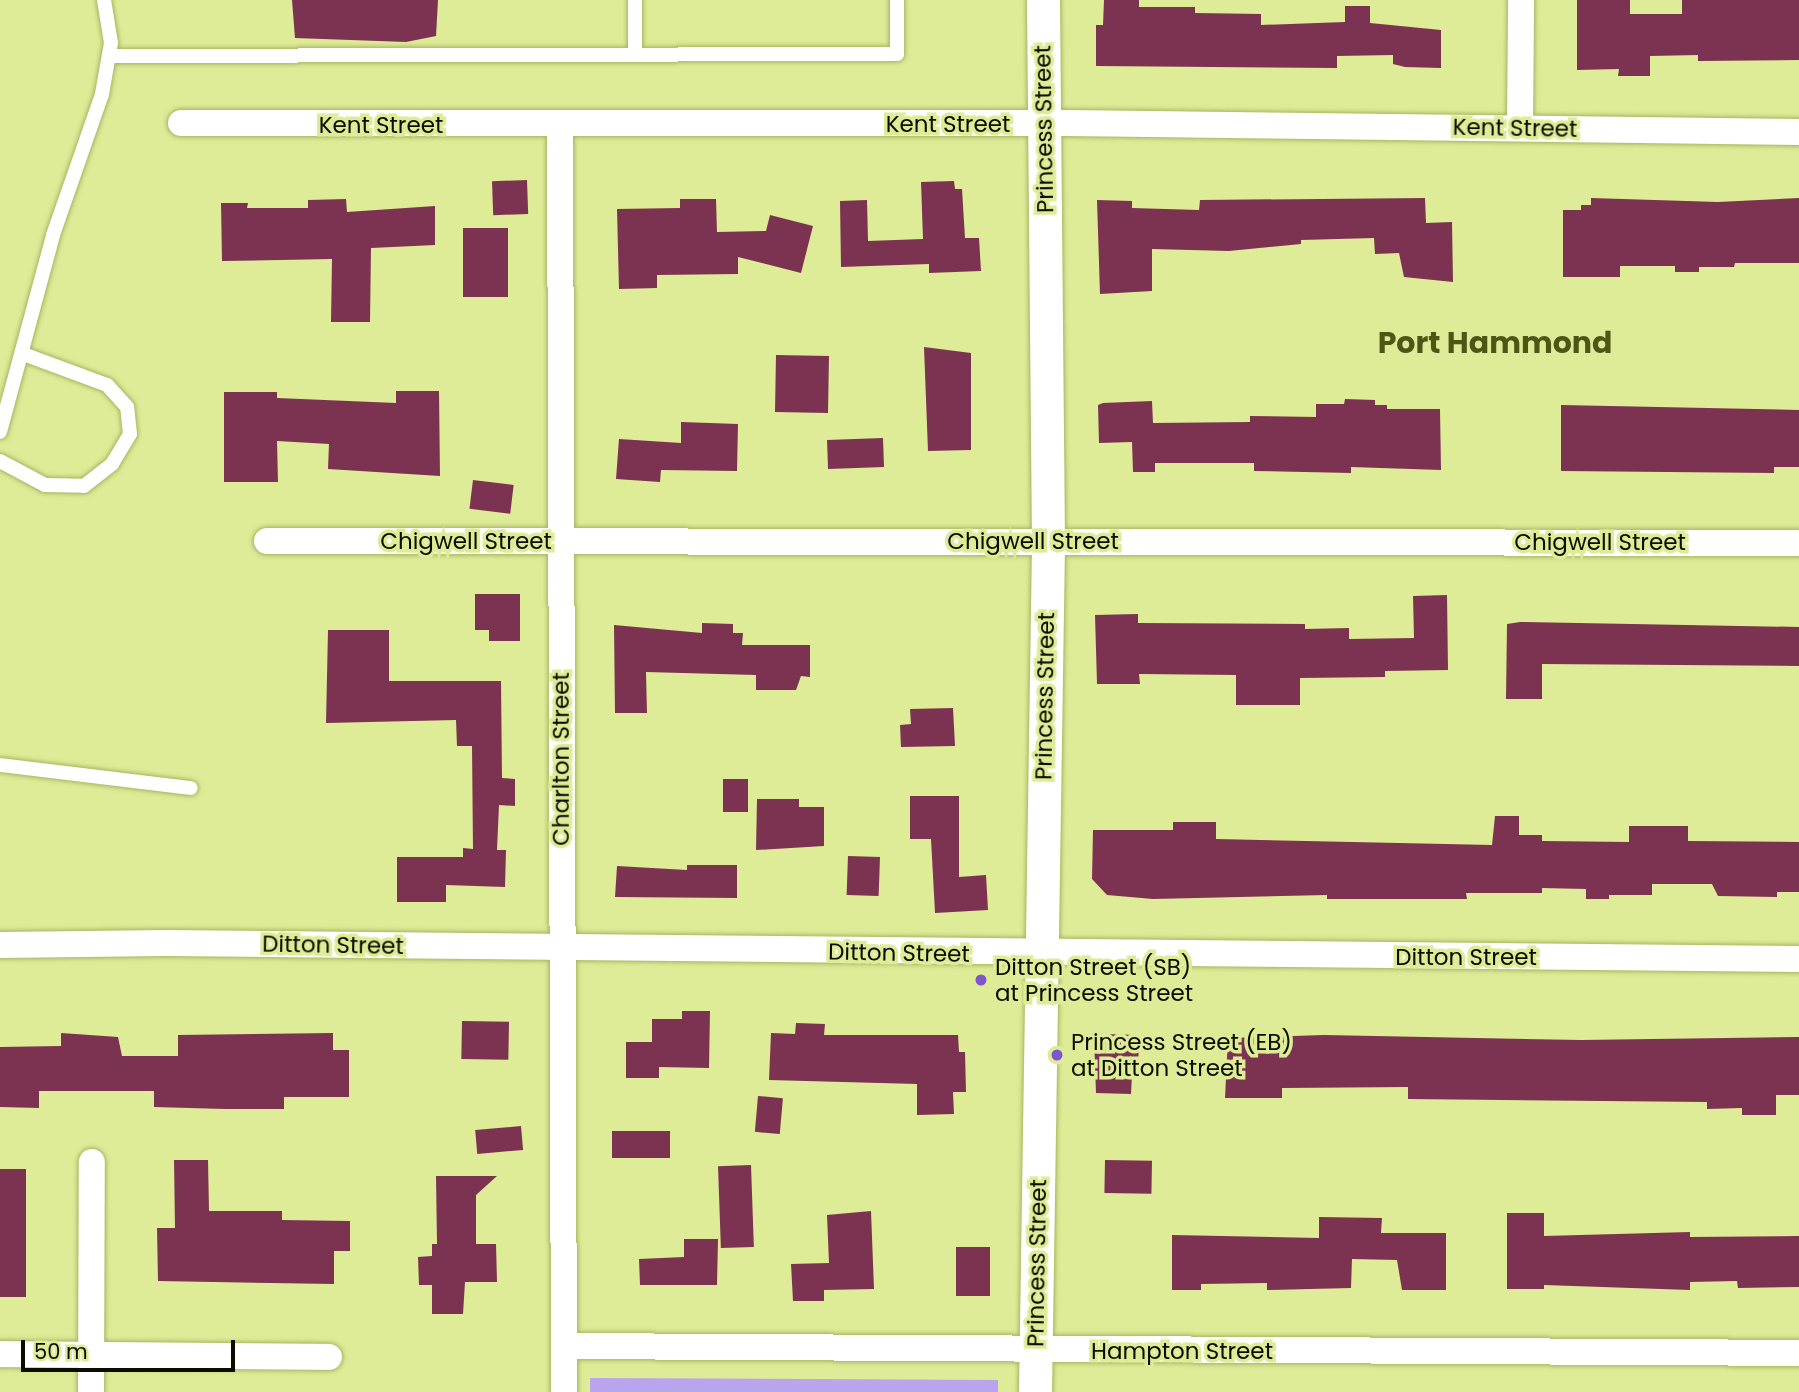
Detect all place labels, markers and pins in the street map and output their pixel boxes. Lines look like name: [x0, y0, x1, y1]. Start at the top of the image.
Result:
place label: Ditton Street (SB) at Princess Street: [995, 953, 1193, 1007]
marker: Ditton Street (SB) at Princess Street: [973, 972, 989, 988]
place label: Princess Street (EB) at Ditton Street: [1071, 1028, 1292, 1082]
marker: Princess Street (EB) at Ditton Street: [1049, 1047, 1065, 1063]

